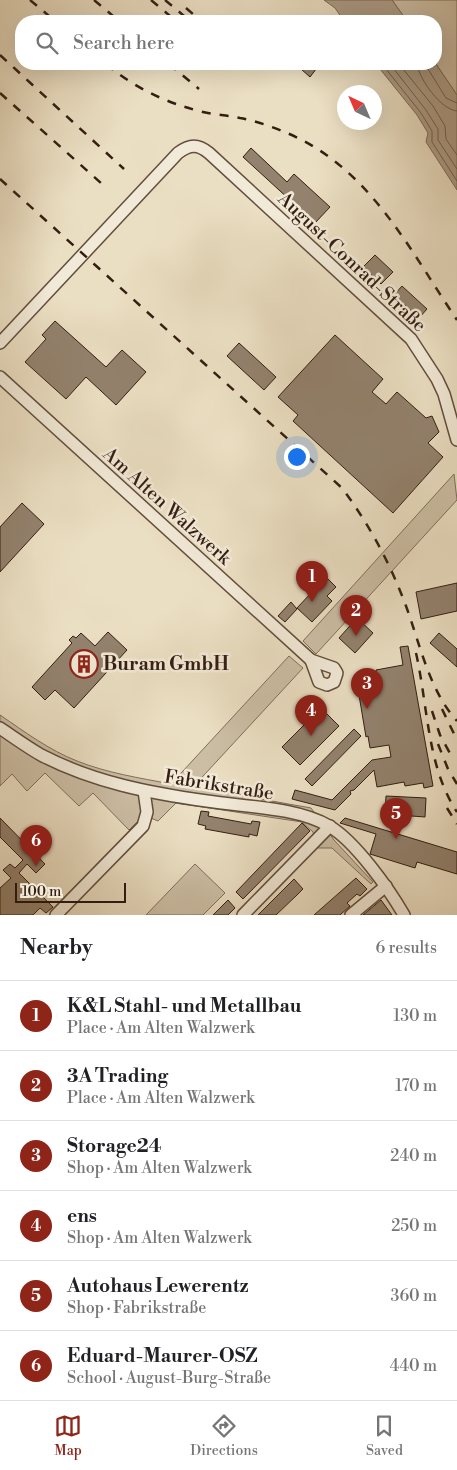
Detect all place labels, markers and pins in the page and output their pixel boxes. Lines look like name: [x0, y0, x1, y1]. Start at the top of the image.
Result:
pin: 1: [296, 561, 328, 602]
pin: 2: [340, 595, 372, 636]
building icon: Buram GmbH: [69, 649, 99, 679]
place label: Buram GmbH: [103, 652, 229, 676]
pin: 3: [351, 668, 383, 709]
pin: 4: [295, 695, 327, 736]
pin: 5: [380, 798, 412, 839]
pin: 6: [20, 825, 52, 866]

